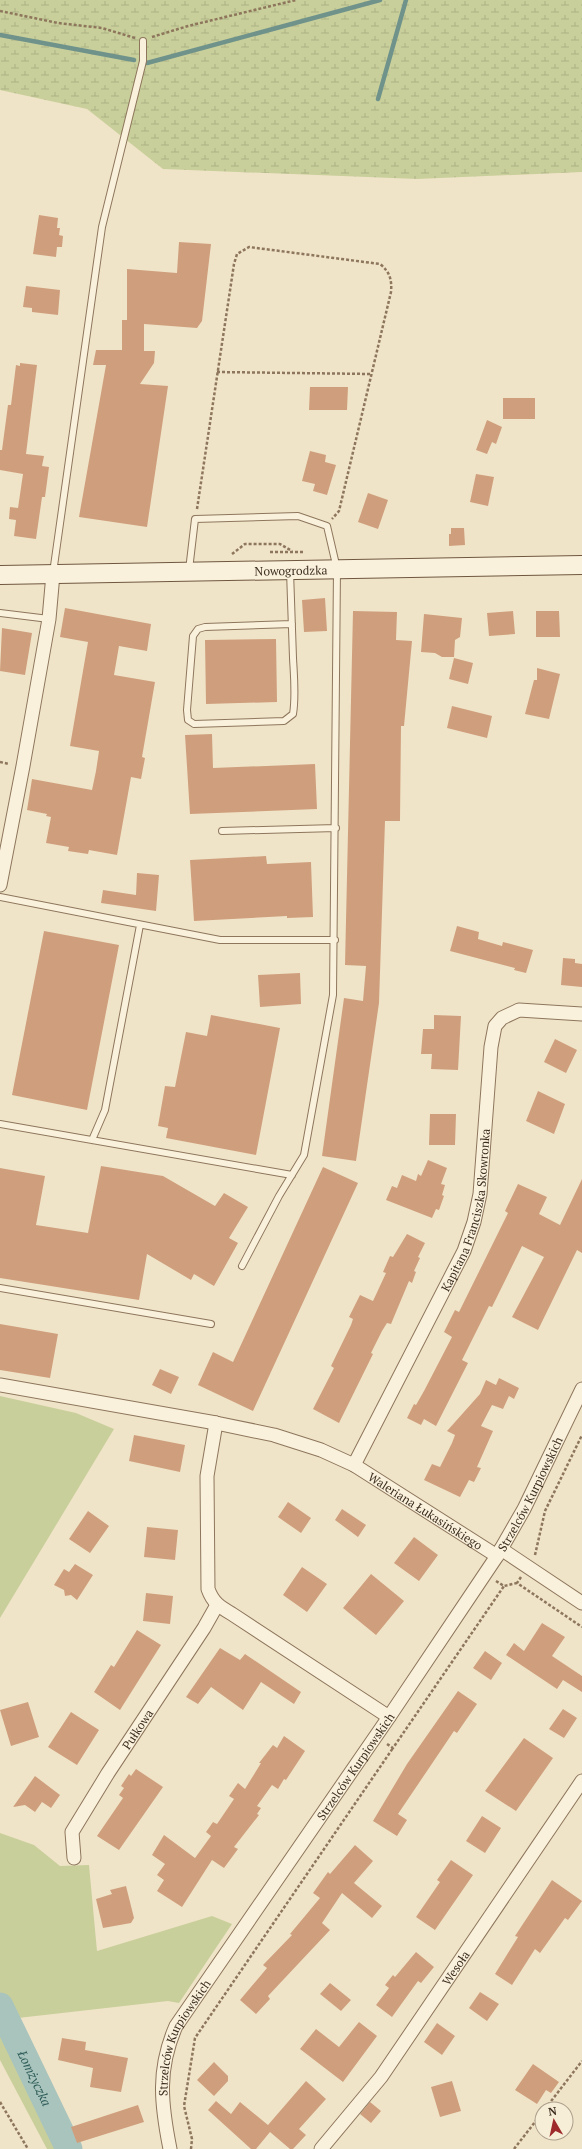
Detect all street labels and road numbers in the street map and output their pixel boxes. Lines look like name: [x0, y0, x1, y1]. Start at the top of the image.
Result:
street label: Nowogrodzka: [254, 562, 328, 578]
street label: Kapitana Franciszka Skowronka: [437, 1128, 492, 1294]
street label: Strzelców Kurpiowskich: [494, 1434, 565, 1554]
street label: Waleriana Łukasińskiego: [366, 1469, 486, 1553]
street label: Pułkowa: [118, 1706, 156, 1752]
street label: Strzelców Kurpiowskich: [313, 1710, 397, 1823]
street label: Wesoła: [438, 1948, 472, 1988]
street label: Strzelców Kurpiowskich: [155, 1976, 213, 2096]

